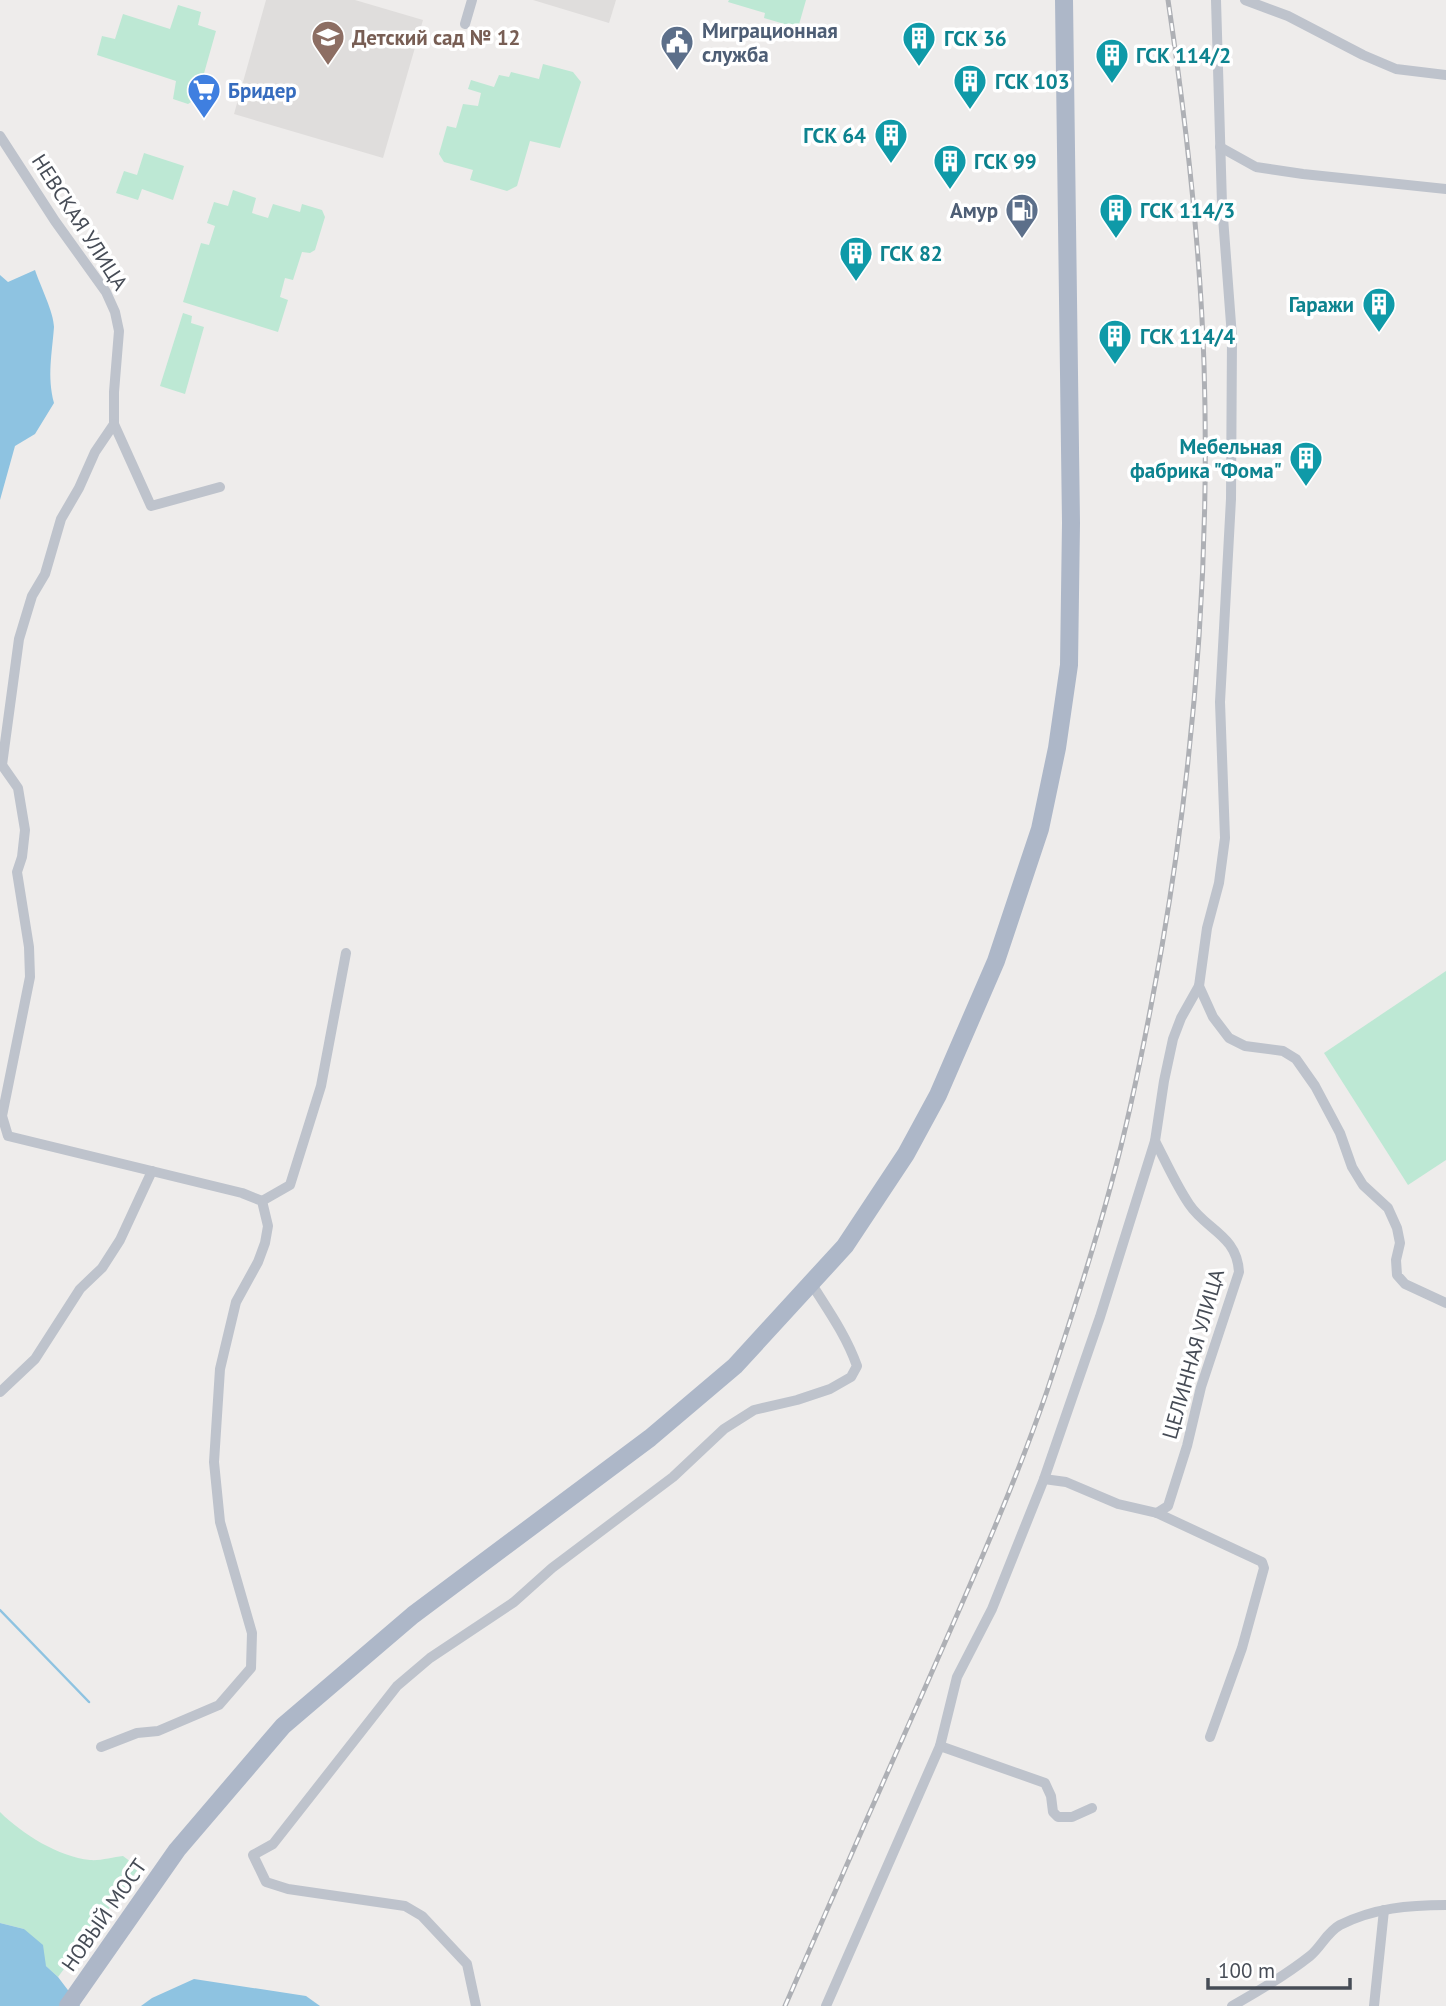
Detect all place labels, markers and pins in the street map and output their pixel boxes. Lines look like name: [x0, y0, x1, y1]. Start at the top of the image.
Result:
place label: Миграционная служба: [702, 17, 838, 68]
school or university icon: Детский сад № 12: [309, 18, 347, 67]
building icon: ГСК 36: [900, 19, 938, 68]
public building icon: Миграционная служба: [658, 23, 696, 72]
place label: Детский сад № 12: [352, 24, 520, 51]
place label: ГСК 36: [944, 25, 1007, 52]
building icon: ГСК 114/2: [1093, 36, 1131, 85]
place label: ГСК 114/2: [1136, 42, 1231, 69]
building icon: ГСК 103: [951, 62, 989, 111]
place label: ГСК 103: [995, 68, 1070, 95]
supermarket icon: Бридер: [185, 71, 223, 120]
place label: Бридер: [228, 77, 297, 104]
building icon: ГСК 64: [872, 116, 910, 165]
place label: ГСК 64: [803, 122, 866, 149]
building icon: ГСК 99: [931, 142, 969, 191]
place label: ГСК 99: [974, 148, 1037, 175]
fuel station icon: Амур: [1003, 191, 1041, 240]
building icon: ГСК 114/3: [1097, 191, 1135, 240]
place label: Амур: [950, 197, 998, 224]
place label: ГСК 114/3: [1140, 197, 1235, 224]
building icon: ГСК 82: [837, 234, 875, 283]
place label: ГСК 82: [880, 240, 943, 267]
building icon: Гаражи: [1360, 285, 1398, 334]
place label: Гаражи: [1289, 291, 1354, 318]
building icon: ГСК 114/4: [1096, 317, 1134, 366]
place label: ГСК 114/4: [1140, 323, 1235, 350]
place label: Мебельная фабрика "Фома": [1130, 433, 1282, 484]
building icon: Мебельная фабрика "Фома": [1287, 439, 1325, 488]

